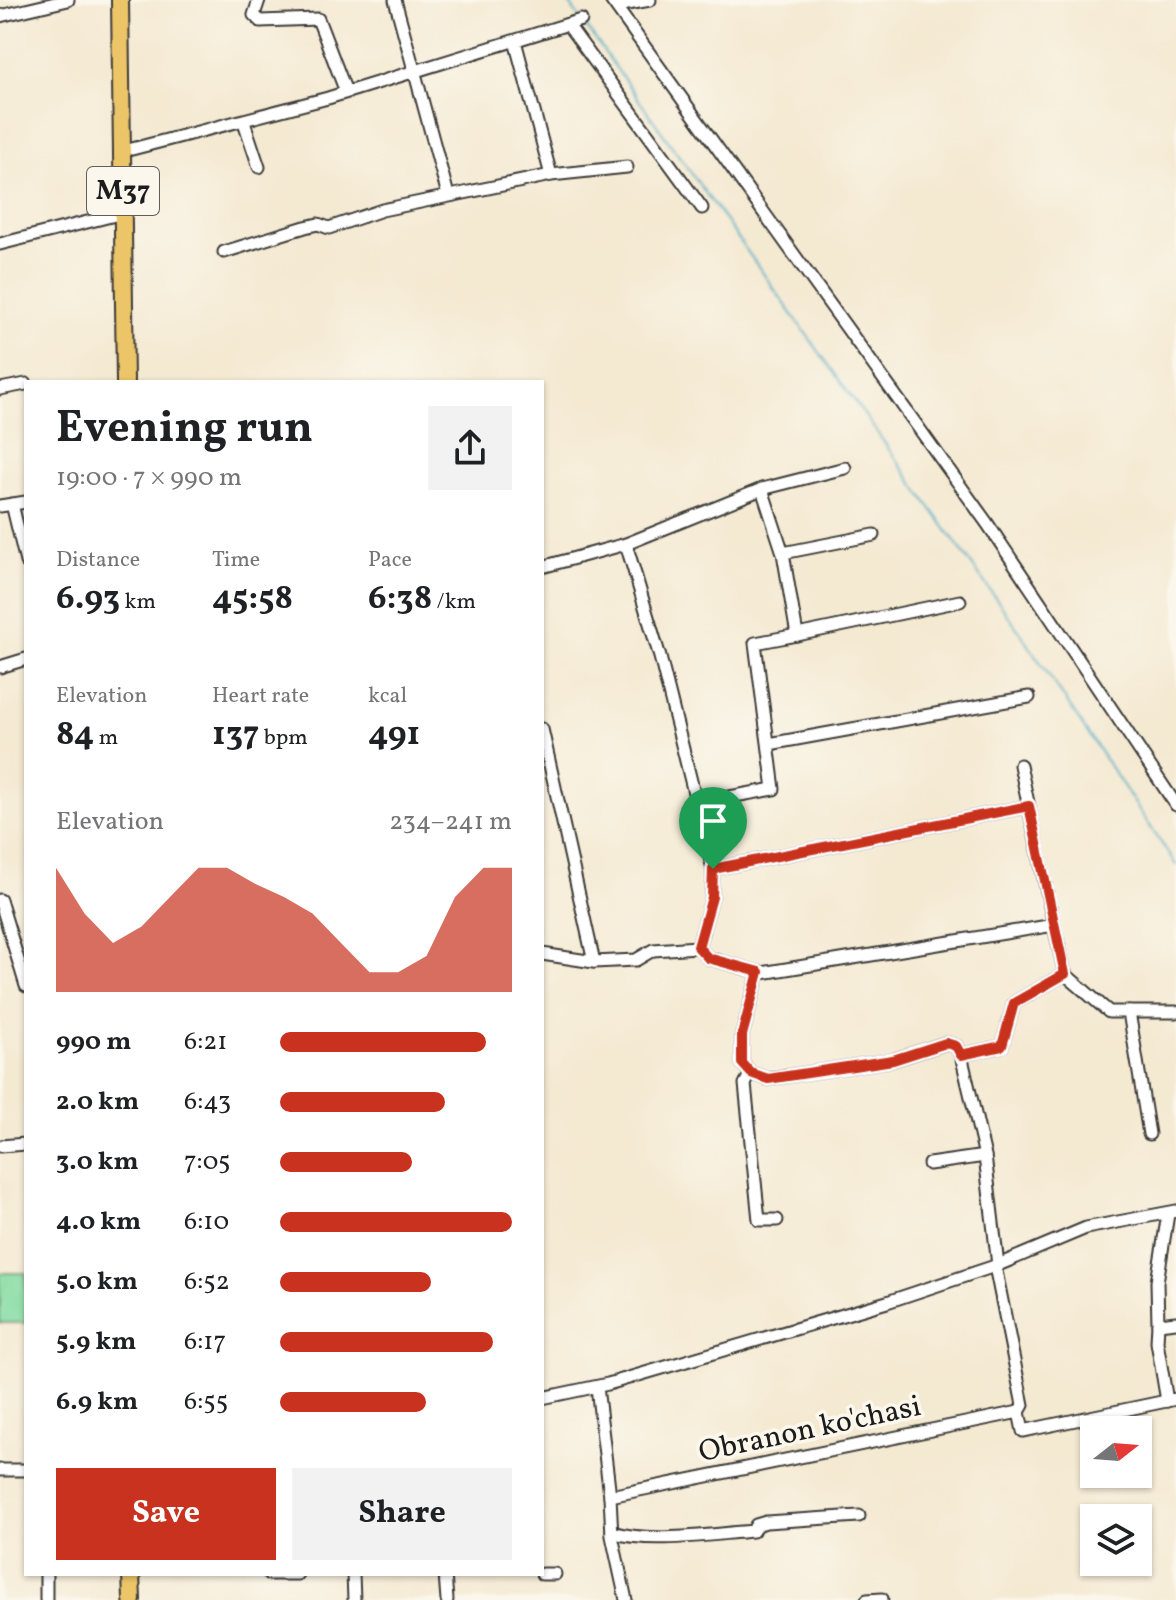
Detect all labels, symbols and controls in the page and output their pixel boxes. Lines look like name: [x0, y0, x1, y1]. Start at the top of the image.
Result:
road number: M37: [87, 167, 159, 215]
text: Evening run: [56, 399, 313, 460]
button: share: [428, 406, 512, 490]
text: 19:00 · 7 × 990 m: [56, 460, 242, 496]
text: Distance: [56, 545, 140, 576]
text: Time: [212, 545, 260, 576]
text: Pace: [368, 545, 412, 576]
text: 6.93: [56, 576, 120, 623]
text: 45:58: [212, 576, 293, 623]
text: 6:38: [368, 576, 432, 623]
text: km: [120, 587, 156, 618]
text: /km: [432, 587, 476, 618]
text: Elevation: [56, 681, 147, 712]
text: Heart rate: [212, 681, 309, 712]
text: kcal: [368, 681, 407, 712]
text: 84: [56, 712, 94, 759]
text: 137: [212, 712, 259, 759]
text: 491: [368, 712, 420, 759]
text: m: [94, 723, 118, 754]
text: bpm: [259, 723, 308, 754]
pin: [679, 787, 747, 869]
icon: arrive: [691, 799, 735, 843]
text: Elevation: [56, 804, 164, 840]
text: 234–241 m: [389, 804, 512, 840]
text: 990 m: [56, 1024, 131, 1060]
text: 6:21: [184, 1024, 227, 1060]
text: 2.0 km: [56, 1084, 139, 1120]
text: 6:43: [184, 1084, 231, 1120]
text: 3.0 km: [56, 1144, 139, 1180]
text: 7:05: [184, 1144, 231, 1180]
text: 4.0 km: [56, 1204, 141, 1240]
text: 6:10: [184, 1204, 229, 1240]
text: 5.0 km: [56, 1264, 138, 1300]
text: 6:52: [184, 1264, 230, 1300]
text: 5.9 km: [56, 1324, 136, 1360]
text: 6:17: [184, 1324, 226, 1360]
text: 6.9 km: [56, 1384, 138, 1420]
text: 6:55: [184, 1384, 228, 1420]
street label: Obranon ko'chasi: [695, 1386, 925, 1474]
north arrow: [1080, 1416, 1152, 1488]
map controls: [1080, 1416, 1152, 1576]
button: Save: [56, 1468, 276, 1560]
button: Share: [292, 1468, 512, 1560]
button: layers: [1080, 1504, 1152, 1576]

